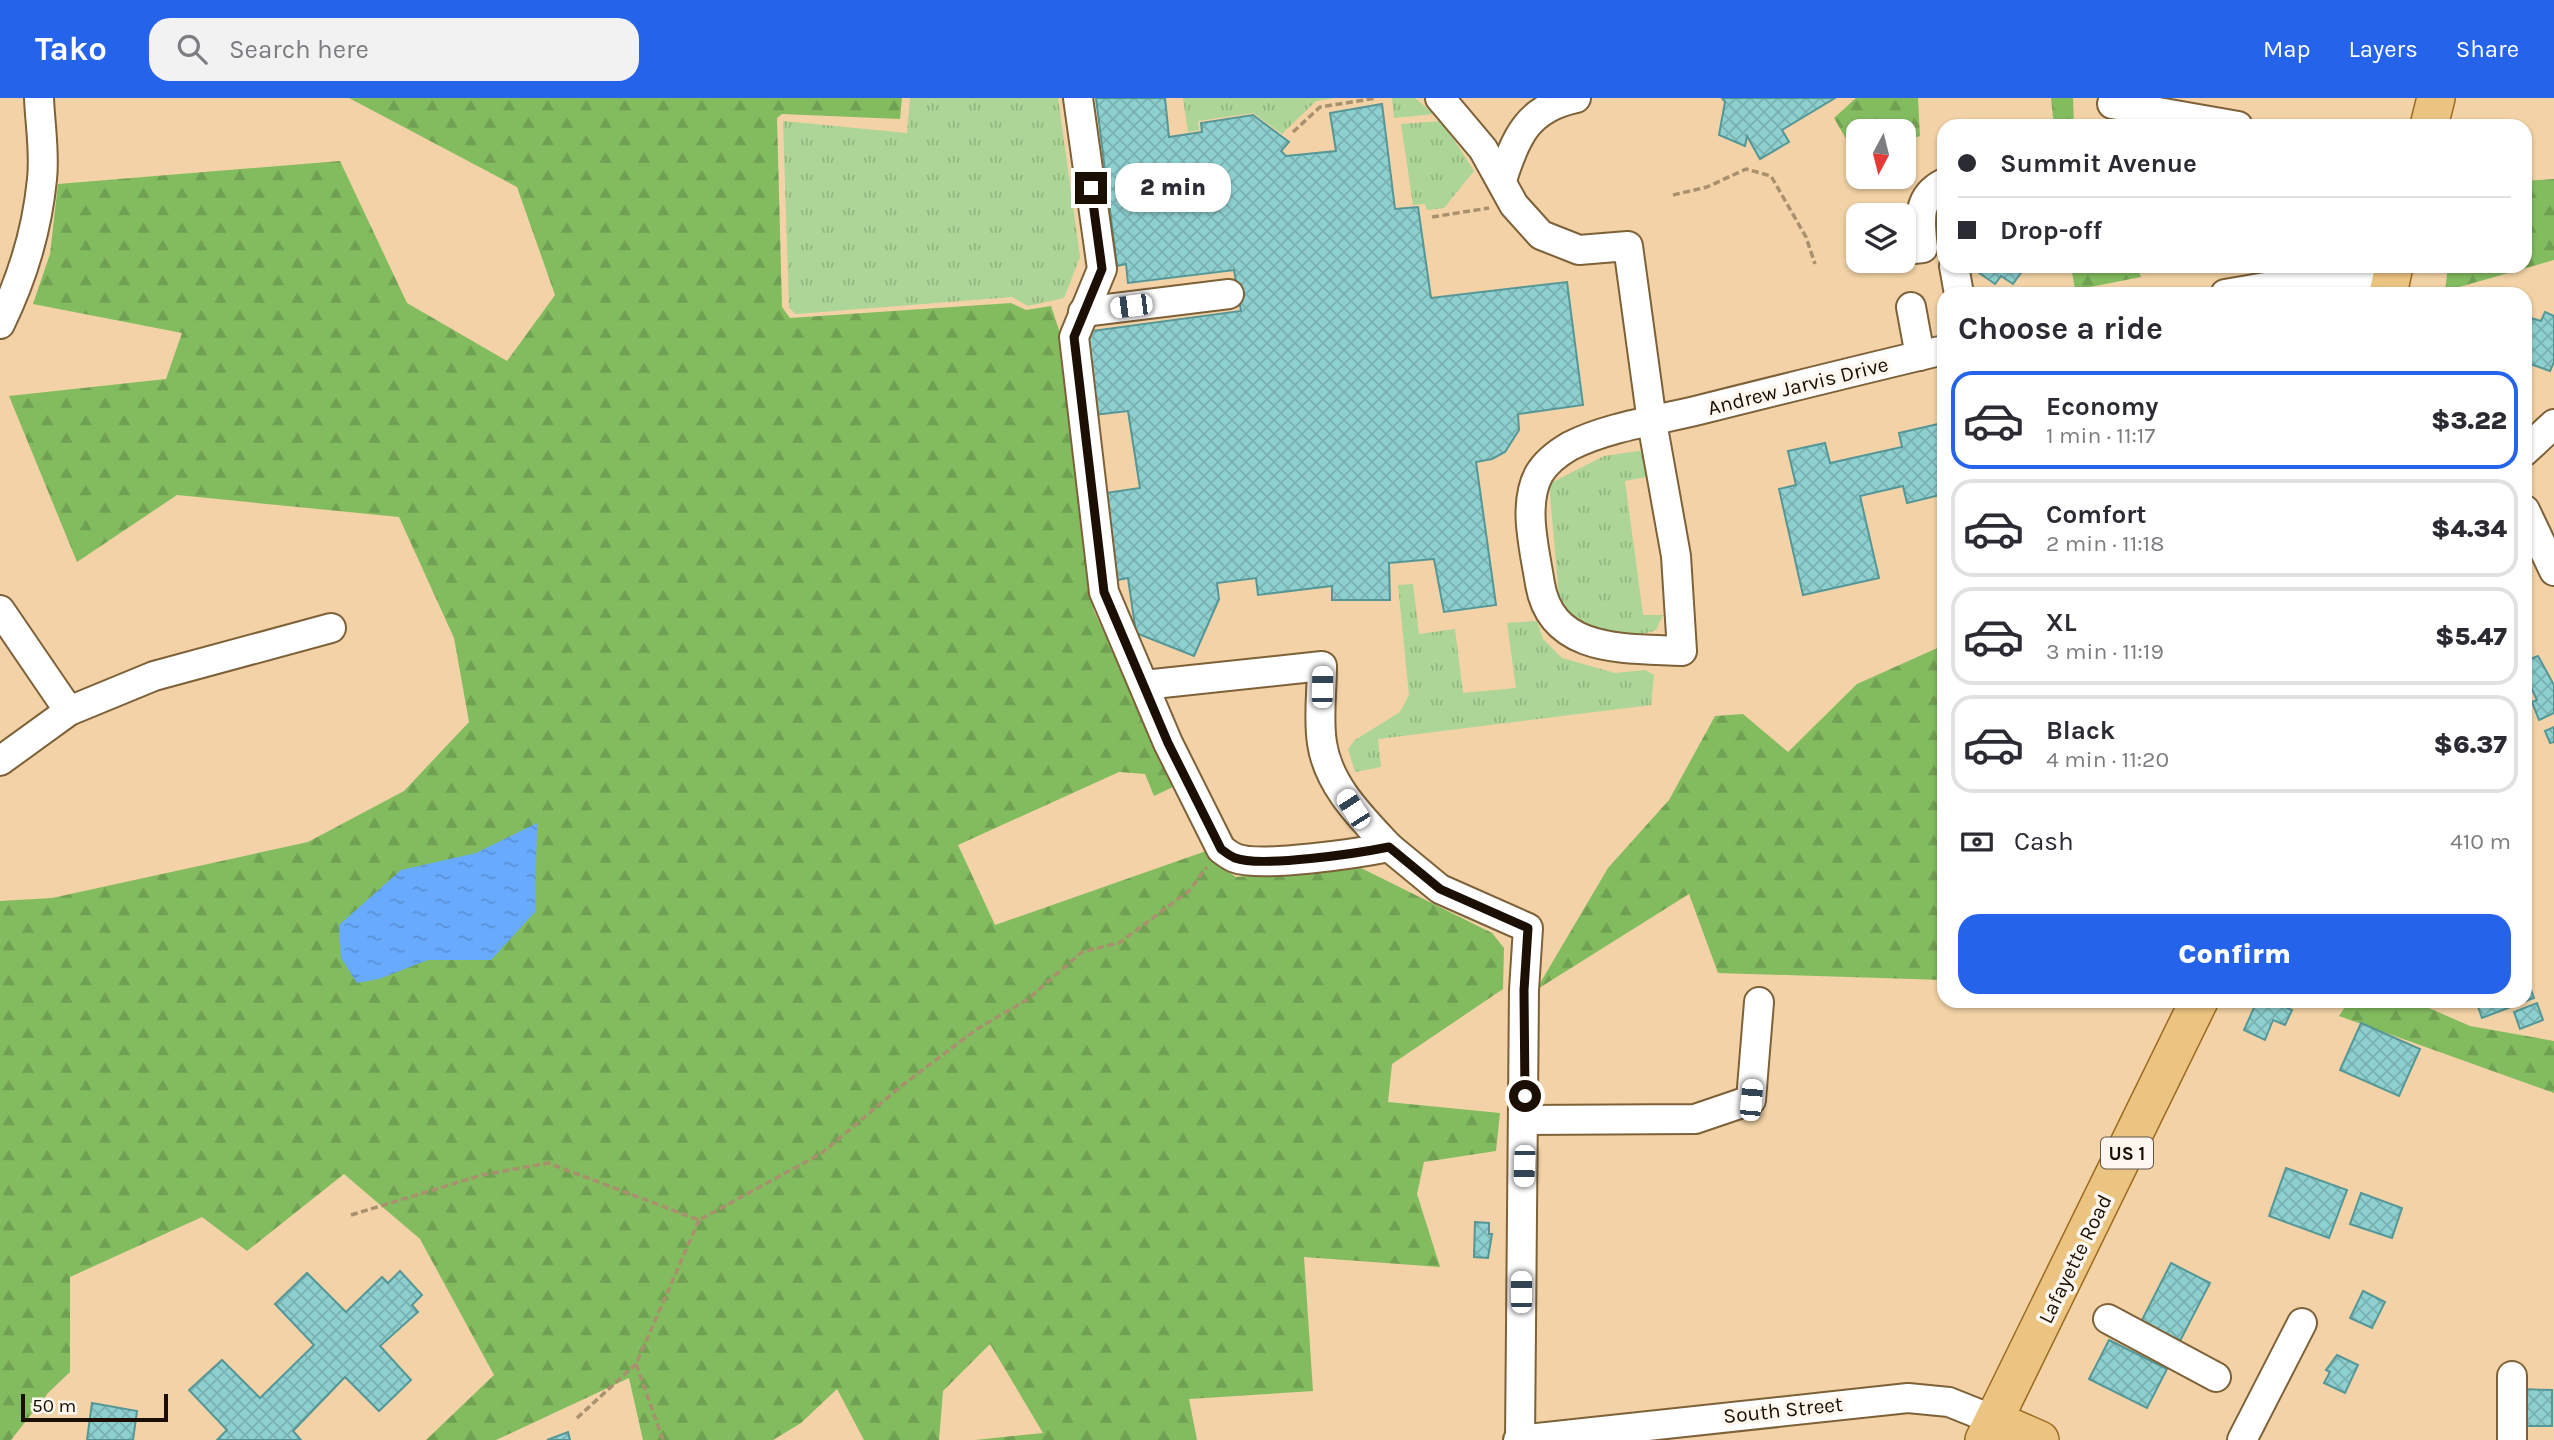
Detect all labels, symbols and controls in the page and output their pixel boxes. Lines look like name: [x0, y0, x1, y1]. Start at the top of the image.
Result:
search box: [149, 18, 639, 81]
text: Tako: [35, 30, 107, 68]
icon: search: [173, 30, 211, 68]
text: Search here: [229, 34, 369, 65]
text: Map: [2263, 35, 2311, 63]
text: Layers: [2349, 35, 2418, 63]
text: Share: [2456, 35, 2519, 63]
north arrow: [1846, 119, 1916, 189]
map controls: [1846, 119, 1916, 273]
text: Summit Avenue: [2000, 148, 2197, 179]
callout: 2 min: [1116, 164, 1231, 212]
route end: [1075, 172, 1107, 204]
text: 2 min: [1140, 174, 1206, 201]
button: layers: [1846, 203, 1916, 273]
text: Drop-off: [2000, 215, 2102, 246]
car: [1109, 293, 1154, 319]
text: Choose a ride: [1958, 310, 2163, 347]
street label: Andrew Jarvis Drive: [1705, 352, 1891, 420]
icon: car: [1962, 389, 2025, 452]
text: Economy: [2046, 391, 2158, 422]
text: $3.22: [2431, 405, 2507, 436]
text: 1 min · 11:17: [2046, 422, 2155, 449]
icon: car: [1962, 497, 2025, 560]
text: Comfort: [2046, 499, 2147, 530]
text: $4.34: [2431, 513, 2507, 544]
text: 2 min · 11:18: [2046, 530, 2164, 557]
icon: car: [1962, 605, 2025, 668]
text: XL: [2046, 607, 2077, 638]
text: $5.47: [2435, 621, 2507, 652]
text: 3 min · 11:19: [2046, 638, 2164, 665]
car: [1312, 666, 1333, 708]
icon: car: [1962, 713, 2025, 776]
text: Black: [2046, 715, 2115, 746]
text: $6.37: [2433, 729, 2507, 760]
text: 4 min · 11:20: [2046, 746, 2169, 773]
car: [1333, 786, 1374, 832]
icon: cash: [1958, 823, 1996, 861]
text: Cash: [2014, 826, 2074, 857]
text: 410 m: [2450, 828, 2511, 855]
button: Confirm: [1958, 914, 2511, 994]
car: [1739, 1078, 1764, 1122]
route start: [1509, 1080, 1541, 1112]
road number: US 1: [2101, 1138, 2153, 1168]
car: [1513, 1145, 1536, 1187]
street label: Lafayette Road: [2033, 1191, 2117, 1327]
car: [1511, 1271, 1532, 1313]
scale bar: [21, 1391, 168, 1423]
street label: South Street: [1722, 1392, 1844, 1428]
text: 50 m: [32, 1395, 76, 1417]

